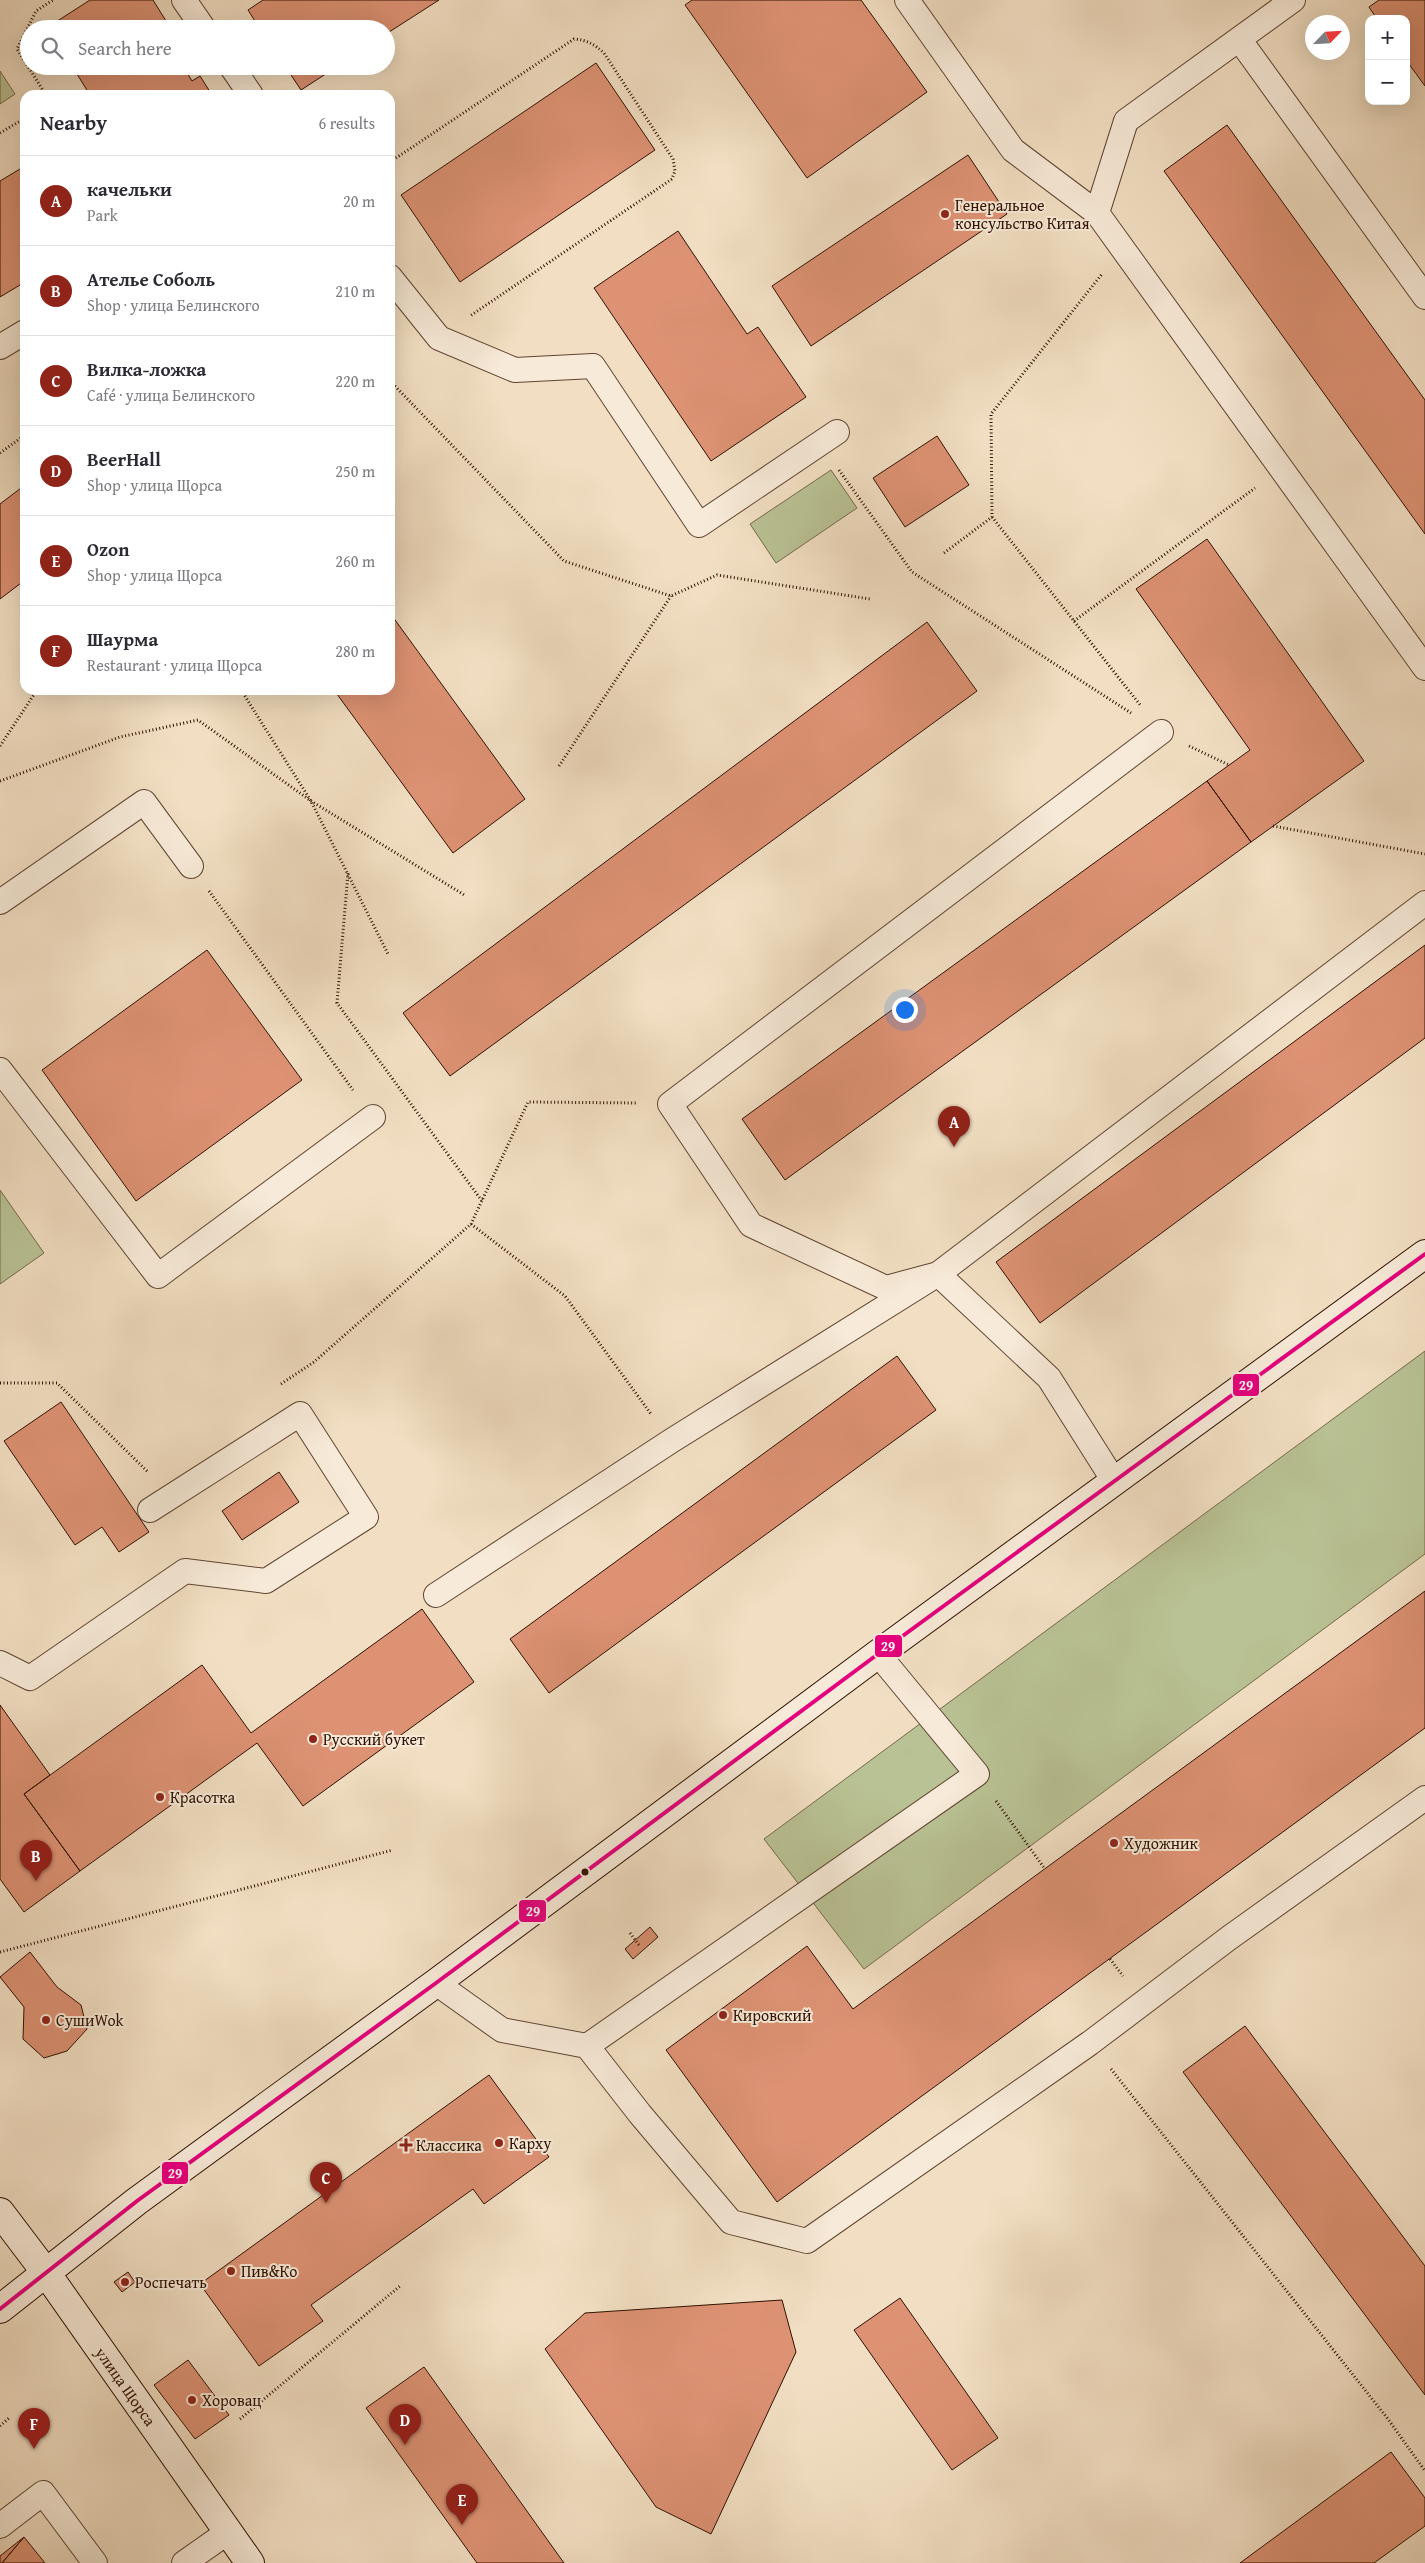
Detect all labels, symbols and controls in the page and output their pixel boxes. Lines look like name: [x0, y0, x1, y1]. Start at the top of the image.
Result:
north arrow: [1305, 15, 1350, 60]
map controls: [1365, 15, 1410, 105]
button: +: [1365, 15, 1410, 60]
search box: [20, 20, 395, 75]
icon: search: [38, 34, 66, 62]
text: Search here: [78, 34, 172, 62]
button: −: [1365, 60, 1410, 105]
text: Nearby: [40, 107, 107, 138]
text: 6 results: [318, 111, 375, 135]
text: качельки: [87, 175, 172, 203]
text: A: [51, 189, 61, 213]
text: 20 m: [343, 189, 375, 213]
place label: Генеральное консульство Китая: [955, 193, 1090, 235]
text: Park: [87, 203, 118, 227]
marker: Генеральное консульство Китая: [939, 208, 951, 220]
text: Ателье Соболь: [87, 265, 215, 293]
text: B: [51, 279, 61, 303]
text: 210 m: [335, 279, 375, 303]
text: Shop · улица Белинского: [87, 293, 260, 317]
text: Вилка-ложка: [87, 355, 206, 383]
text: C: [51, 369, 61, 393]
text: 220 m: [335, 369, 375, 393]
text: Café · улица Белинского: [87, 383, 255, 407]
text: BeerHall: [87, 445, 161, 473]
text: D: [51, 459, 61, 483]
text: 250 m: [335, 459, 375, 483]
text: Shop · улица Щорса: [87, 473, 222, 497]
text: Ozon: [87, 535, 129, 563]
text: E: [52, 549, 60, 573]
text: 260 m: [335, 549, 375, 573]
text: Shop · улица Щорса: [87, 563, 222, 587]
text: Шаурма: [87, 625, 158, 653]
text: F: [52, 639, 60, 663]
text: 280 m: [335, 639, 375, 663]
text: Restaurant · улица Щорса: [87, 653, 262, 677]
your location: [892, 997, 918, 1023]
pin: A: [938, 1106, 970, 1147]
line badge: 29: [1232, 1373, 1260, 1397]
text: 29: [1239, 1375, 1253, 1395]
line badge: 29: [874, 1634, 903, 1658]
text: 29: [881, 1636, 895, 1656]
place label: Русский букет: [323, 1727, 425, 1751]
marker: Русский букет: [307, 1733, 319, 1745]
place label: Красотка: [170, 1785, 235, 1809]
marker: Красотка: [154, 1791, 166, 1803]
place label: Художник: [1124, 1831, 1198, 1855]
marker: Художник: [1108, 1837, 1120, 1849]
pin: B: [20, 1840, 52, 1881]
unlabelled marker: [580, 1867, 590, 1877]
line badge: 29: [518, 1899, 547, 1923]
text: 29: [526, 1901, 540, 1921]
place label: Кировский: [733, 2003, 812, 2027]
place label: СушиWok: [56, 2008, 125, 2032]
marker: Кировский: [717, 2009, 729, 2021]
marker: СушиWok: [40, 2014, 52, 2026]
place label: Карху: [509, 2131, 551, 2155]
place label: Классика: [416, 2133, 482, 2157]
marker: Карху: [493, 2137, 505, 2149]
marker: Классика: [400, 2139, 412, 2151]
line badge: 29: [161, 2161, 189, 2185]
pin: C: [310, 2162, 342, 2203]
text: 29: [168, 2163, 182, 2183]
place label: Пив&Ко: [241, 2259, 297, 2283]
marker: Пив&Ко: [225, 2265, 237, 2277]
place label: Роспечать: [135, 2270, 207, 2294]
marker: Роспечать: [119, 2276, 131, 2288]
street label: улица Щорса: [89, 2341, 162, 2431]
place label: Хоровац: [202, 2388, 261, 2412]
marker: Хоровац: [186, 2394, 198, 2406]
pin: D: [389, 2404, 421, 2445]
pin: F: [18, 2408, 50, 2449]
pin: E: [446, 2484, 478, 2525]

